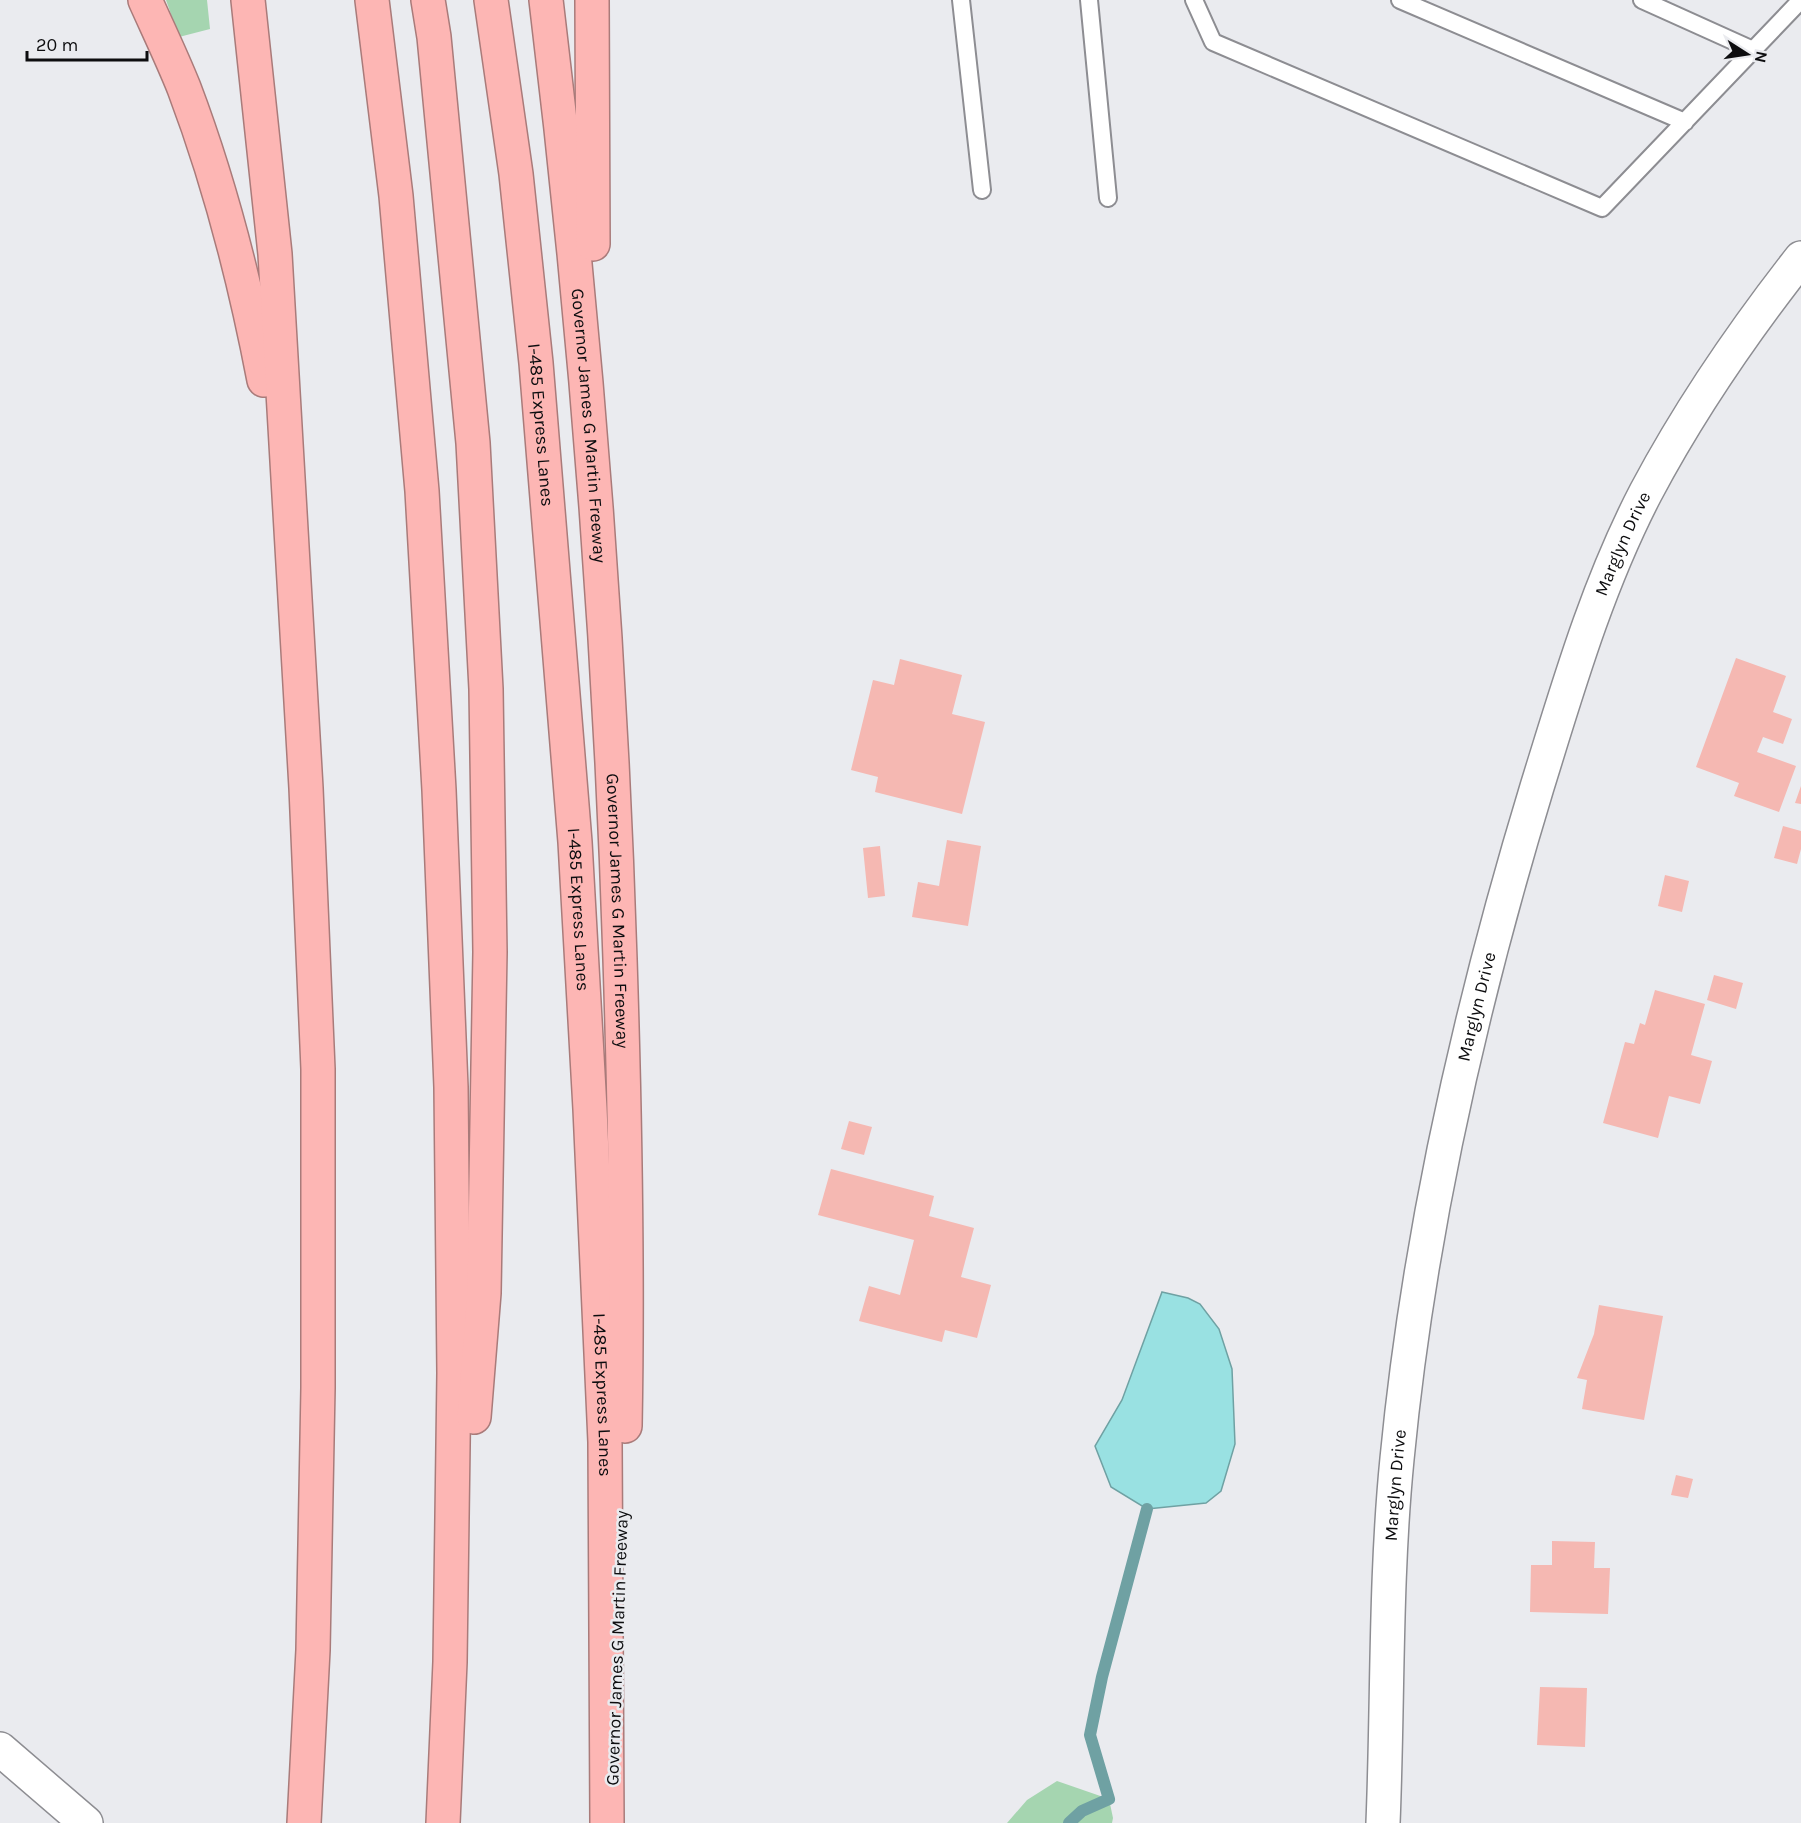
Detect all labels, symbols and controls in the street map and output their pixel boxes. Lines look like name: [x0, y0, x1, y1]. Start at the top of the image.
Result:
scale bar: [27, 24, 147, 62]
north arrow: [1717, 24, 1777, 84]
text: 20 m: [36, 34, 78, 56]
text: N: [1751, 49, 1772, 65]
street label: Governor James G Martin Freeway: [566, 288, 611, 564]
street label: I-485 Express Lanes: [523, 342, 559, 507]
street label: Marglyn Drive: [1590, 488, 1655, 599]
street label: Governor James G Martin Freeway: [602, 773, 634, 1049]
street label: I-485 Express Lanes: [563, 827, 594, 992]
street label: Marglyn Drive: [1452, 949, 1501, 1064]
street label: I-485 Express Lanes: [588, 1313, 616, 1477]
street label: Marglyn Drive: [1380, 1428, 1411, 1542]
street label: Governor James G Martin Freeway: [601, 1509, 633, 1786]

